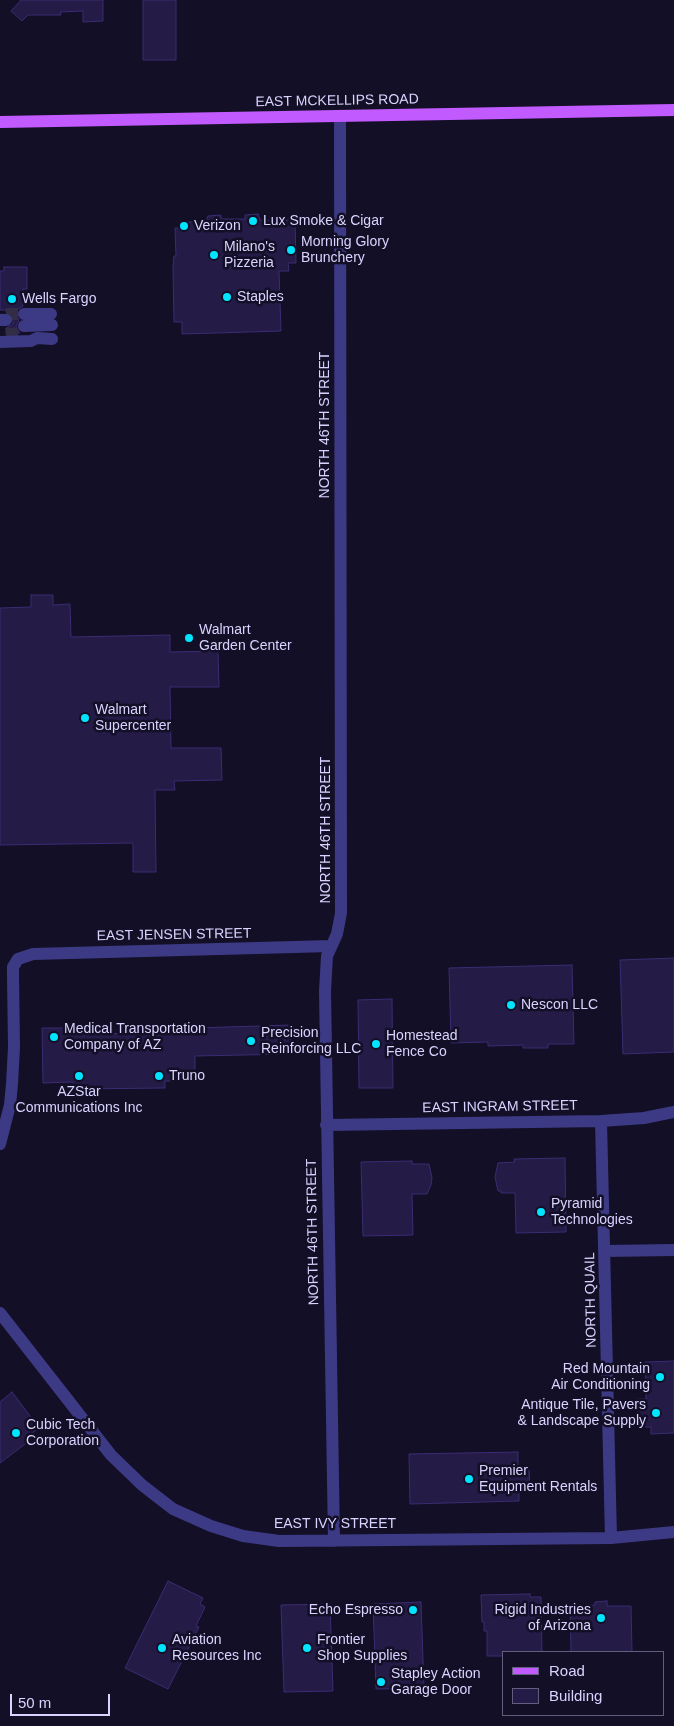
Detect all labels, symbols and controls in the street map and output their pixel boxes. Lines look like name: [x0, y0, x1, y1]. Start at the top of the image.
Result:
street label: EAST MCKELLIPS ROAD: [255, 91, 419, 111]
place label: Lux Smoke & Cigar: [263, 213, 384, 229]
marker: Lux Smoke & Cigar: [247, 215, 259, 227]
place label: Verizon: [194, 218, 241, 234]
marker: Verizon: [178, 220, 190, 232]
place label: Morning Glory Brunchery: [301, 234, 389, 266]
place label: Milano's Pizzeria: [224, 239, 275, 272]
marker: Morning Glory Brunchery: [285, 244, 297, 256]
marker: Milano's Pizzeria: [208, 249, 220, 261]
place label: Staples: [237, 289, 284, 305]
place label: Wells Fargo: [22, 291, 96, 307]
marker: Staples: [221, 291, 233, 303]
marker: Wells Fargo: [6, 293, 18, 305]
street label: NORTH 46TH STREET: [317, 352, 333, 498]
place label: Walmart Garden Center: [199, 622, 292, 654]
marker: Walmart Garden Center: [183, 632, 195, 644]
place label: Walmart Supercenter: [95, 702, 171, 734]
marker: Walmart Supercenter: [79, 712, 91, 724]
street label: NORTH 46TH STREET: [318, 757, 334, 903]
street label: EAST JENSEN STREET: [96, 925, 252, 945]
place label: Nescon LLC: [521, 997, 598, 1013]
marker: Nescon LLC: [505, 999, 517, 1011]
place label: Medical Transportation Company of AZ: [64, 1021, 206, 1054]
place label: Precision Reinforcing LLC: [261, 1025, 361, 1058]
place label: Homestead Fence Co: [386, 1028, 458, 1060]
marker: Medical Transportation Company of AZ: [48, 1031, 60, 1043]
marker: Precision Reinforcing LLC: [245, 1035, 257, 1047]
marker: Homestead Fence Co: [370, 1038, 382, 1050]
place label: Truno: [169, 1068, 205, 1084]
marker: AZStar Communications Inc: [73, 1070, 85, 1082]
marker: Truno: [153, 1070, 165, 1082]
place label: AZStar Communications Inc: [16, 1084, 142, 1116]
street label: EAST INGRAM STREET: [422, 1097, 578, 1117]
street label: NORTH 46TH STREET: [303, 1158, 323, 1306]
place label: Pyramid Technologies: [551, 1196, 633, 1228]
marker: Pyramid Technologies: [535, 1206, 547, 1218]
street label: NORTH QUAIL: [582, 1252, 600, 1348]
place label: Red Mountain Air Conditioning: [551, 1361, 650, 1394]
marker: Red Mountain Air Conditioning: [654, 1371, 666, 1383]
place label: Antique Tile, Pavers & Landscape Supply: [518, 1397, 646, 1430]
marker: Antique Tile, Pavers & Landscape Supply: [650, 1407, 662, 1419]
place label: Cubic Tech Corporation: [26, 1417, 99, 1450]
marker: Cubic Tech Corporation: [10, 1427, 22, 1439]
place label: Premier Equipment Rentals: [479, 1463, 597, 1495]
marker: Premier Equipment Rentals: [463, 1473, 475, 1485]
street label: EAST IVY STREET: [274, 1516, 396, 1532]
place label: Echo Espresso: [309, 1602, 403, 1618]
place label: Rigid Industries of Arizona: [495, 1602, 591, 1634]
marker: Echo Espresso: [407, 1604, 419, 1616]
marker: Rigid Industries of Arizona: [595, 1612, 607, 1624]
place label: Aviation Resources Inc: [172, 1632, 261, 1664]
place label: Frontier Shop Supplies: [317, 1632, 407, 1664]
marker: Aviation Resources Inc: [156, 1642, 168, 1654]
marker: Frontier Shop Supplies: [301, 1642, 313, 1654]
legend: [502, 1651, 664, 1716]
text: Road: [549, 1662, 585, 1679]
place label: Stapley Action Garage Door: [391, 1666, 480, 1698]
marker: Stapley Action Garage Door: [375, 1676, 387, 1688]
scale bar: [12, 1684, 112, 1716]
text: Building: [549, 1687, 602, 1704]
text: 50 m: [18, 1694, 51, 1711]

